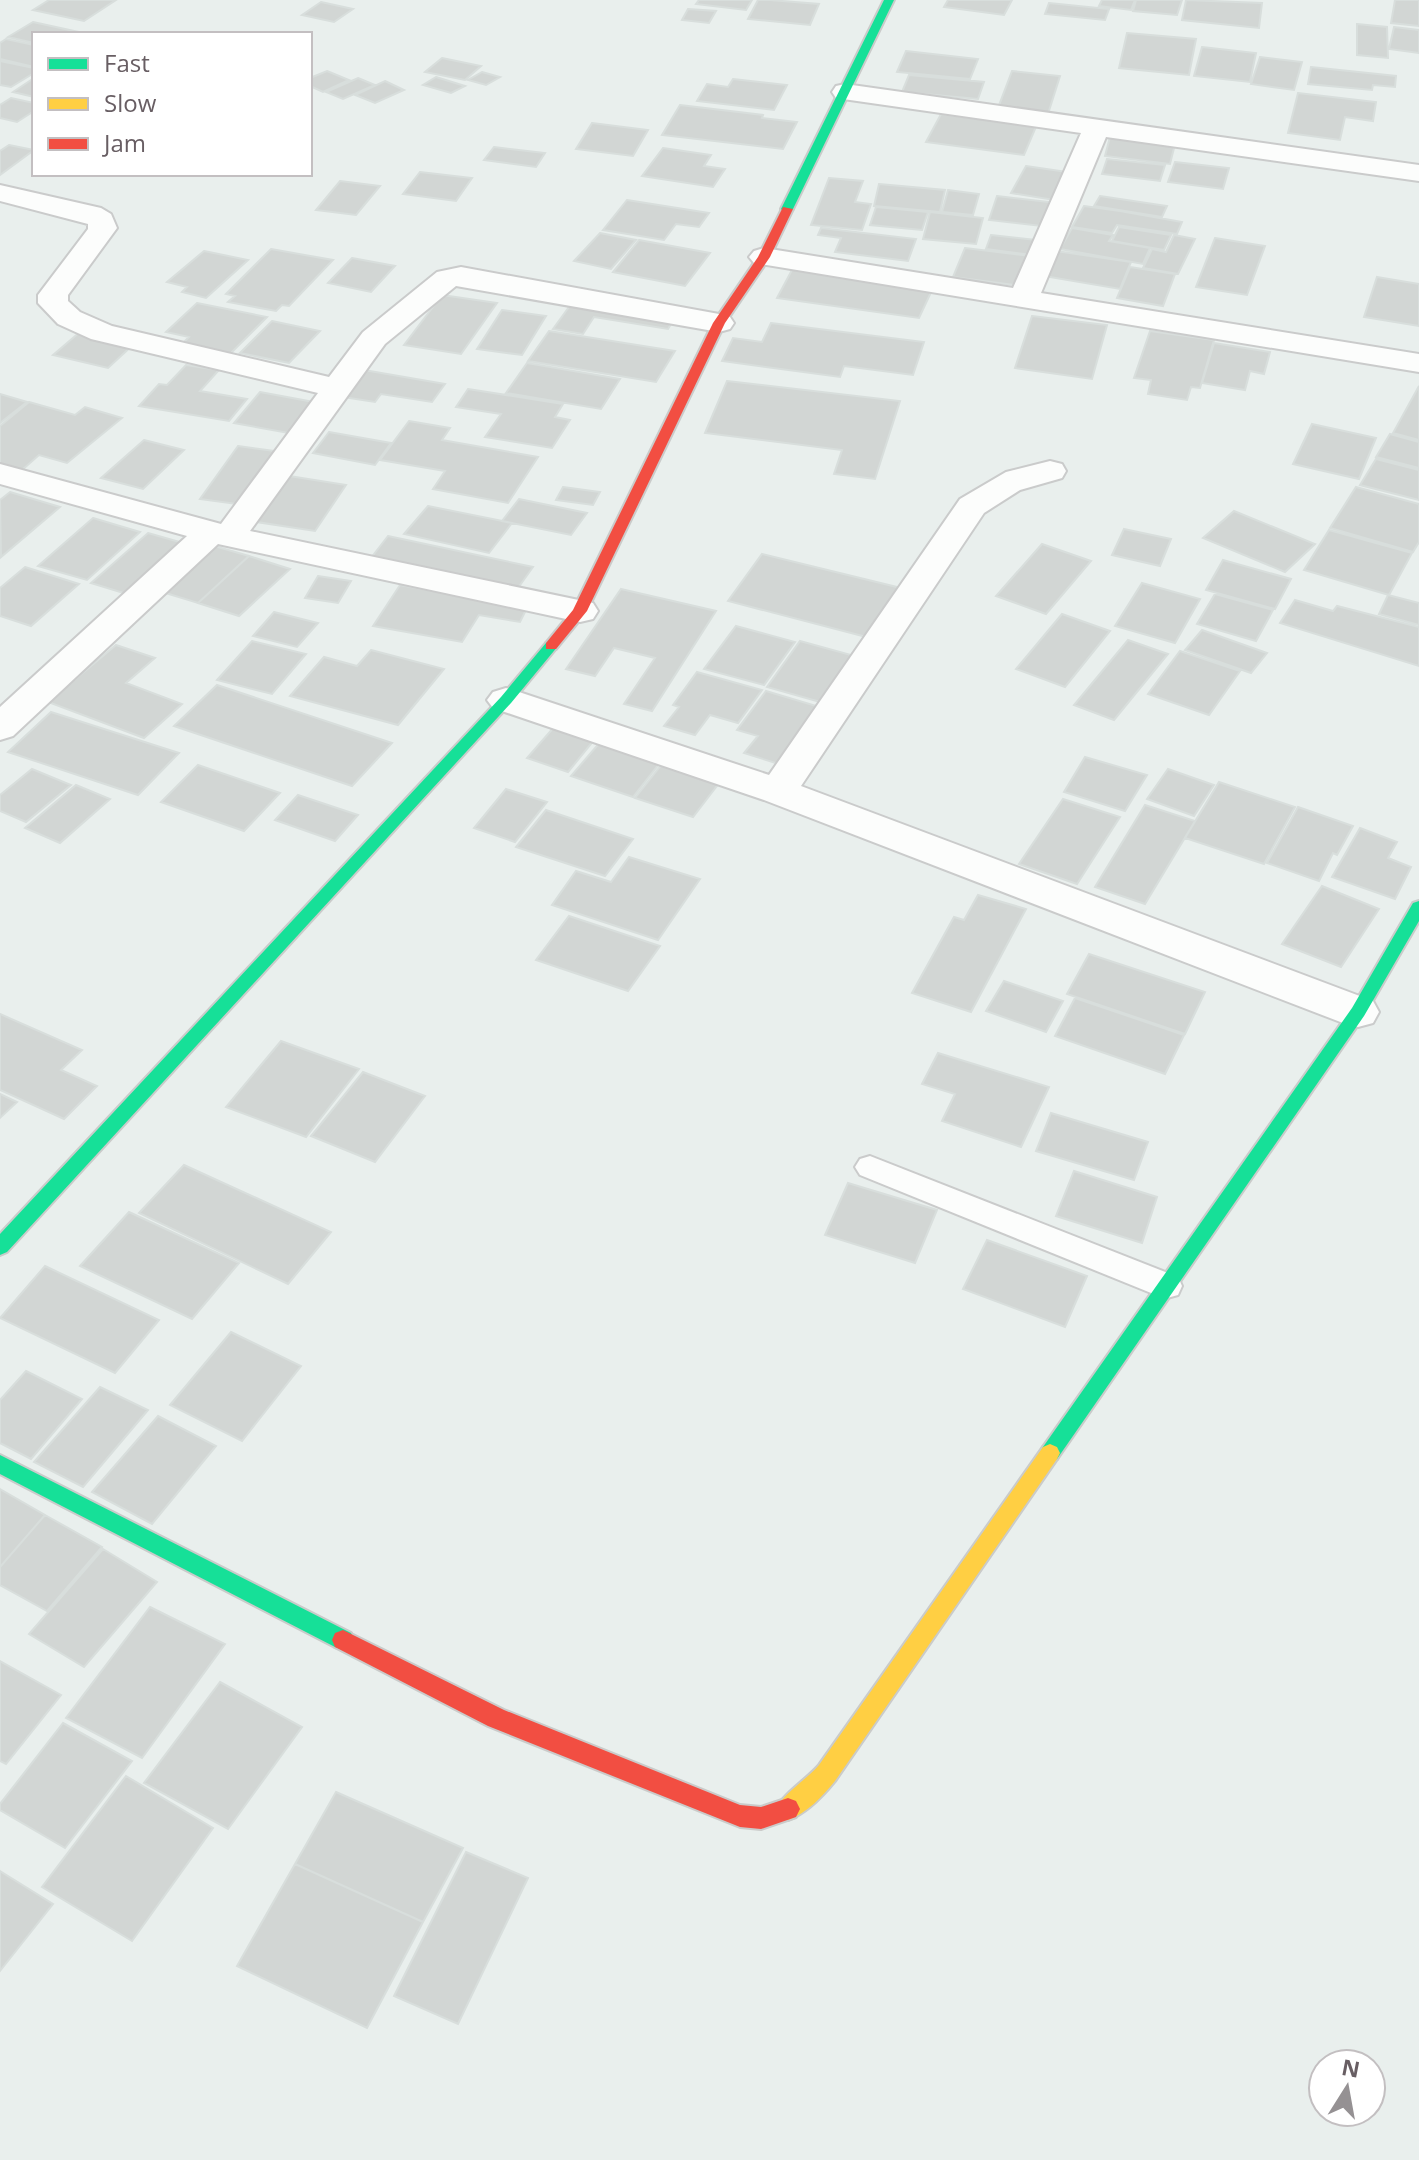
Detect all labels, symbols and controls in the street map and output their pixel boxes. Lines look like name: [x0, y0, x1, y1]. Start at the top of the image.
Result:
legend: [32, 32, 312, 176]
text: Fast: [104, 46, 150, 79]
text: Slow: [104, 86, 157, 119]
text: Jam: [102, 126, 146, 159]
north arrow: [1307, 2048, 1387, 2128]
text: N: [1339, 2051, 1363, 2084]

